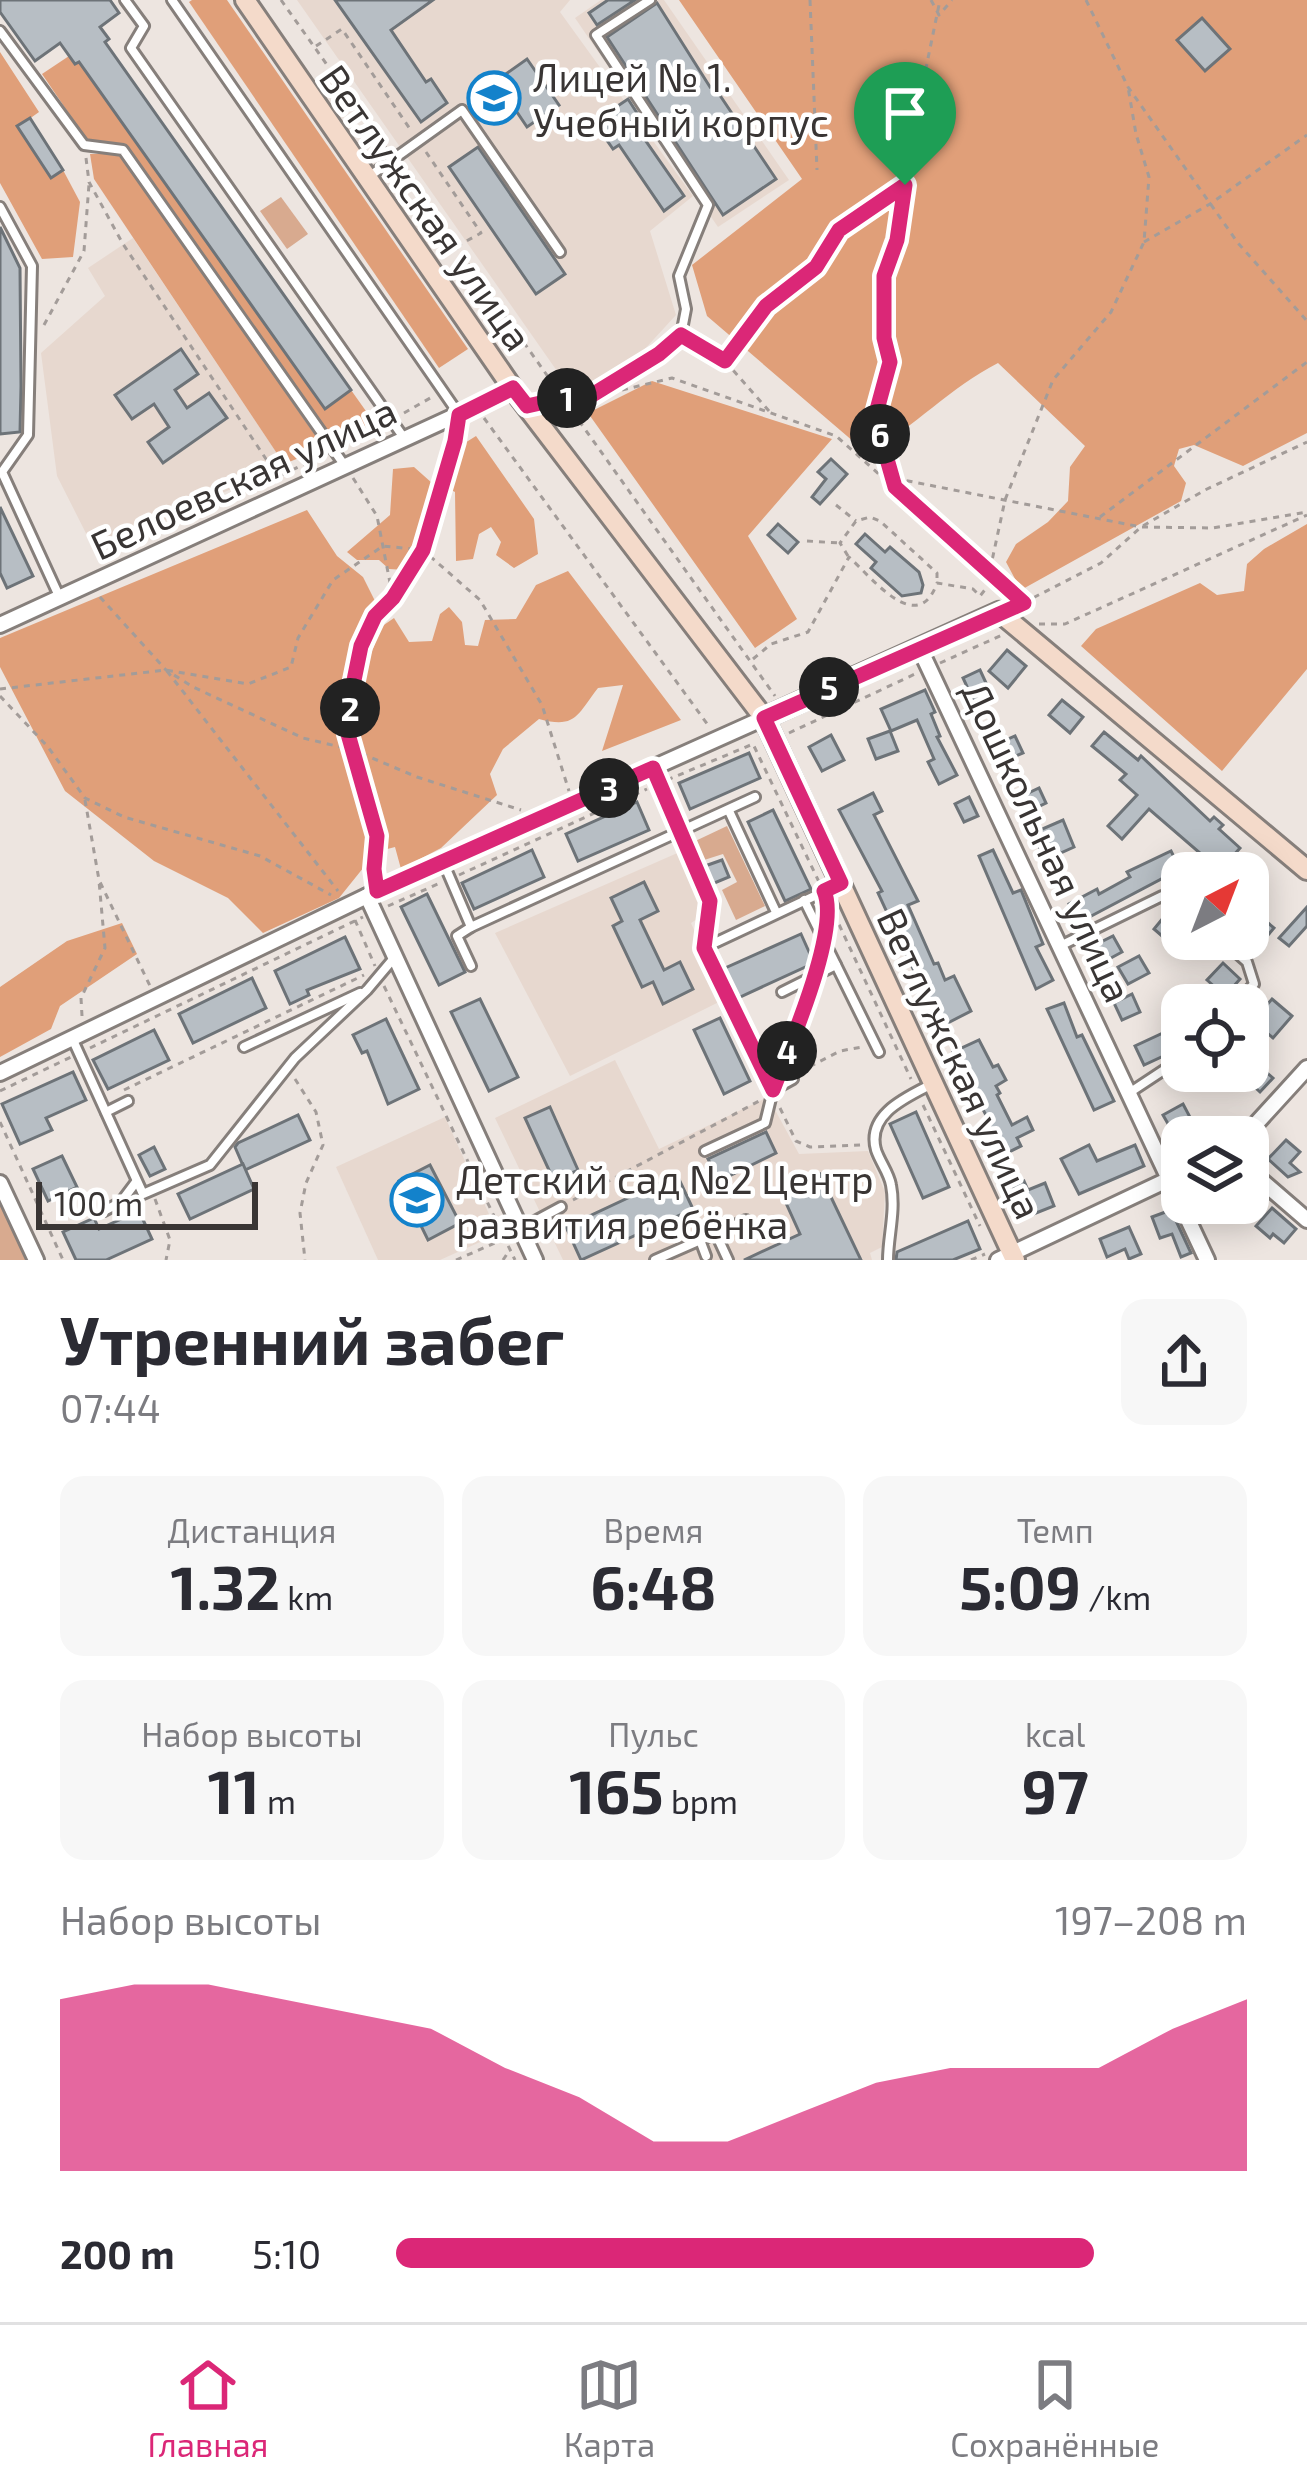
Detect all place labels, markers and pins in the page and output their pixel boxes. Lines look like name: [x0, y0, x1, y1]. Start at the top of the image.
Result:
place label: Лицей № 1. Учебный корпус: [533, 53, 829, 146]
pin: [854, 62, 956, 185]
school or university icon: Лицей № 1. Учебный корпус: [466, 70, 522, 126]
pin: 1: [537, 368, 597, 428]
pin: 6: [850, 404, 910, 464]
pin: 5: [799, 657, 859, 717]
pin: 2: [320, 678, 380, 738]
pin: 3: [579, 758, 639, 818]
pin: 4: [757, 1021, 817, 1081]
place label: Детский сад №2 Центр развития ребёнка: [456, 1155, 874, 1247]
school or university icon: Детский сад №2 Центр развития ребёнка: [389, 1172, 445, 1228]

